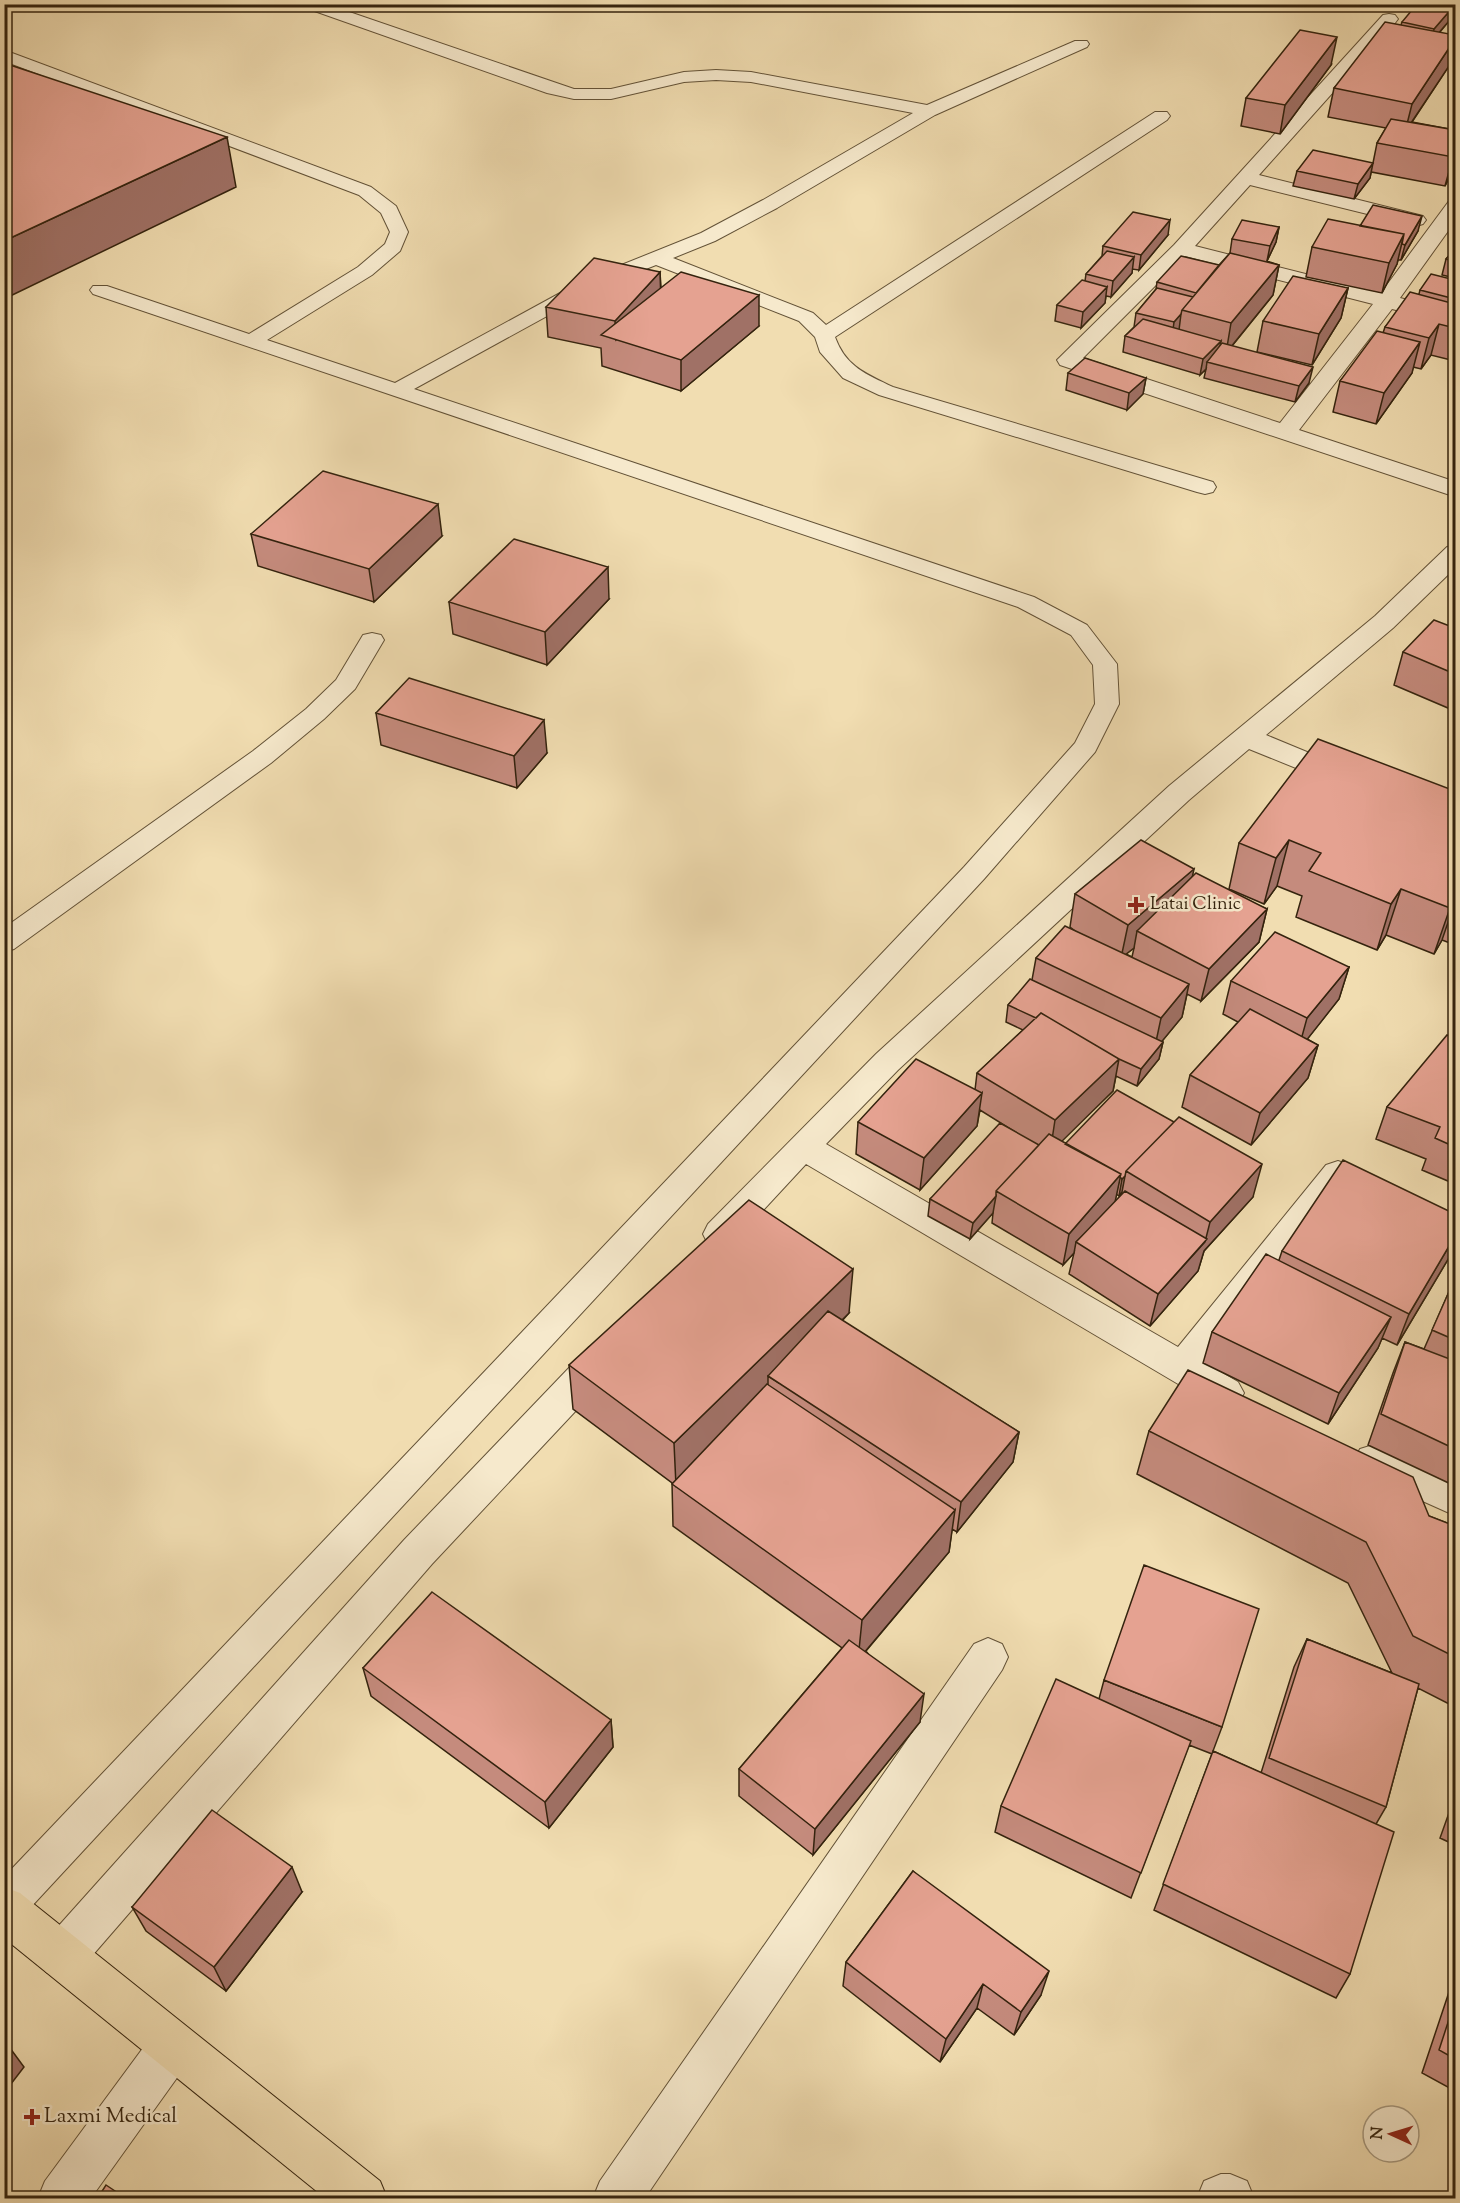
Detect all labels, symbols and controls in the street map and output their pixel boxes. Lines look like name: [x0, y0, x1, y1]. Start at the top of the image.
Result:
place label: Latai Clinic: [1150, 892, 1241, 918]
marker: Latai Clinic: [1127, 896, 1145, 914]
place label: Laxmi Medical: [44, 2102, 177, 2132]
north arrow: [1361, 2104, 1421, 2164]
marker: Laxmi Medical: [25, 2110, 39, 2124]
text: N: [1367, 2126, 1390, 2140]

